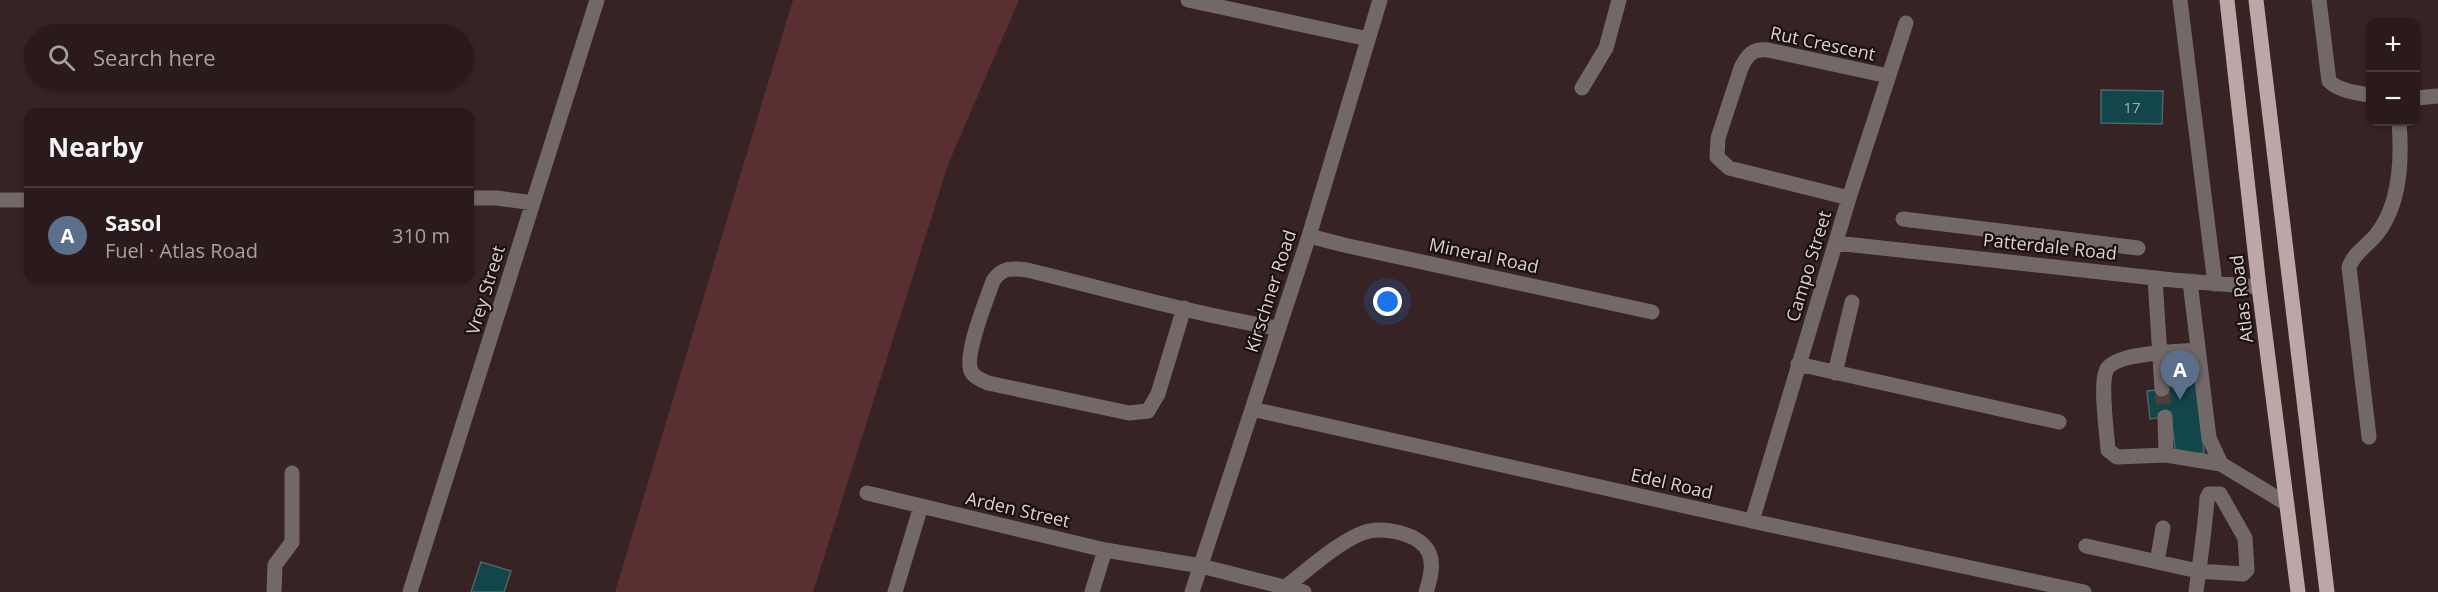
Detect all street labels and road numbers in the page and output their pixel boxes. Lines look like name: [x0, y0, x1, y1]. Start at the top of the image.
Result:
street label: Rut Crescent: [1768, 20, 1878, 66]
street label: Campo Street: [1780, 208, 1836, 324]
street label: Kirschner Road: [1239, 227, 1301, 355]
street label: Patterdale Road: [1982, 227, 2118, 265]
street label: Mineral Road: [1427, 232, 1541, 278]
street label: Vrey Street: [460, 242, 510, 338]
street label: Atlas Road: [2224, 254, 2258, 344]
street label: Edel Road: [1629, 462, 1715, 504]
street label: Arden Street: [964, 485, 1072, 533]

